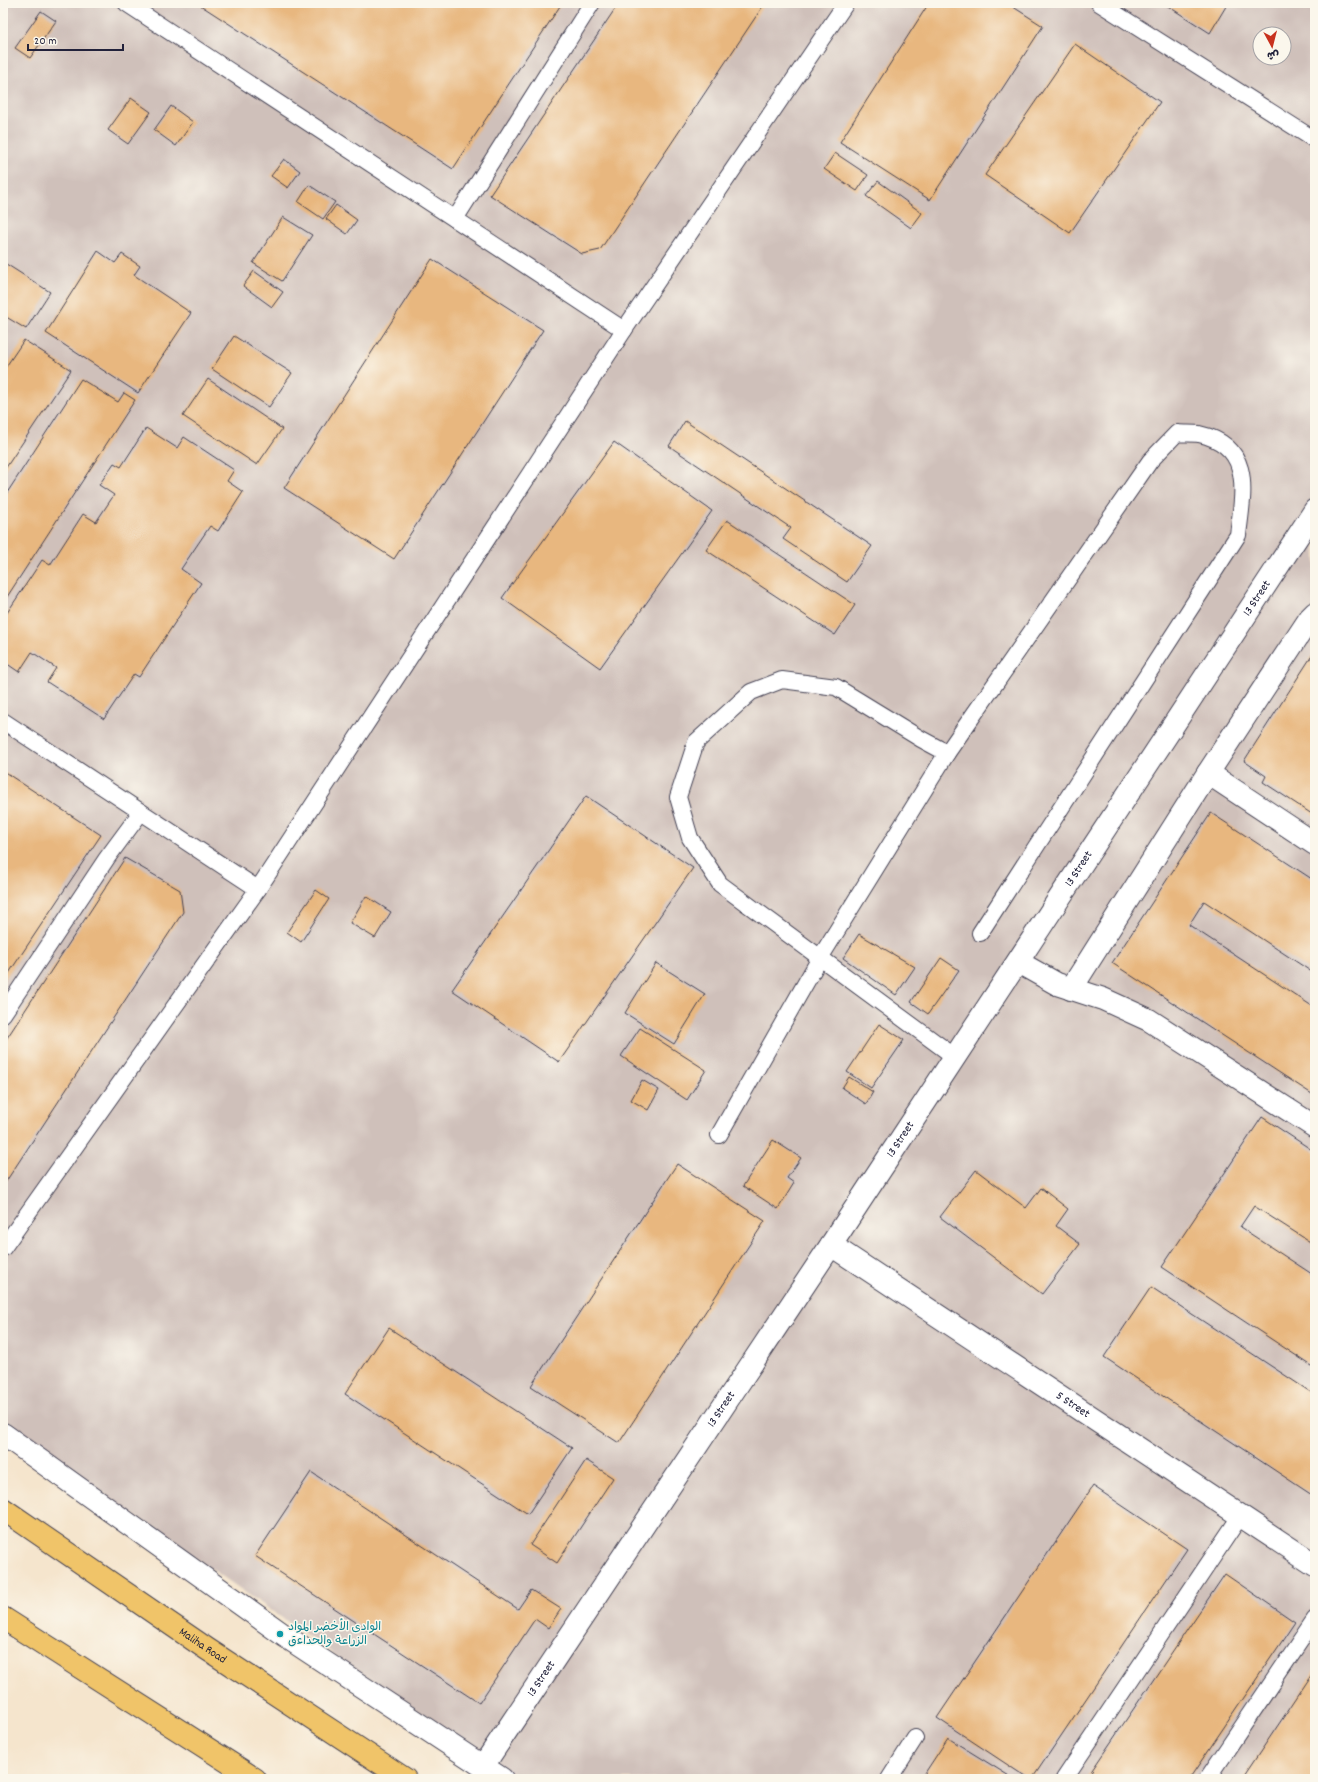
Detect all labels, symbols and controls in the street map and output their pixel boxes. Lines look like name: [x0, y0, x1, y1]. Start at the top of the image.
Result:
scale bar: [28, 26, 123, 52]
north arrow: [1252, 26, 1292, 66]
text: 20 m: [34, 33, 57, 50]
text: ش: [1266, 45, 1280, 63]
street label: 13 Street: [1239, 576, 1275, 620]
street label: 13 Street: [1061, 847, 1097, 890]
street label: 13 Street: [882, 1118, 919, 1161]
street label: 13 Street: [703, 1387, 740, 1431]
street label: 5 Street: [1053, 1388, 1094, 1423]
place label: الوادى الأخضر المواد الزراعة والحداءق: [288, 1618, 381, 1650]
street label: Maliha Road: [175, 1624, 230, 1668]
marker: الوادى الأخضر المواد الزراعة والحداءق: [275, 1629, 285, 1639]
street label: 13 Street: [523, 1657, 560, 1700]

